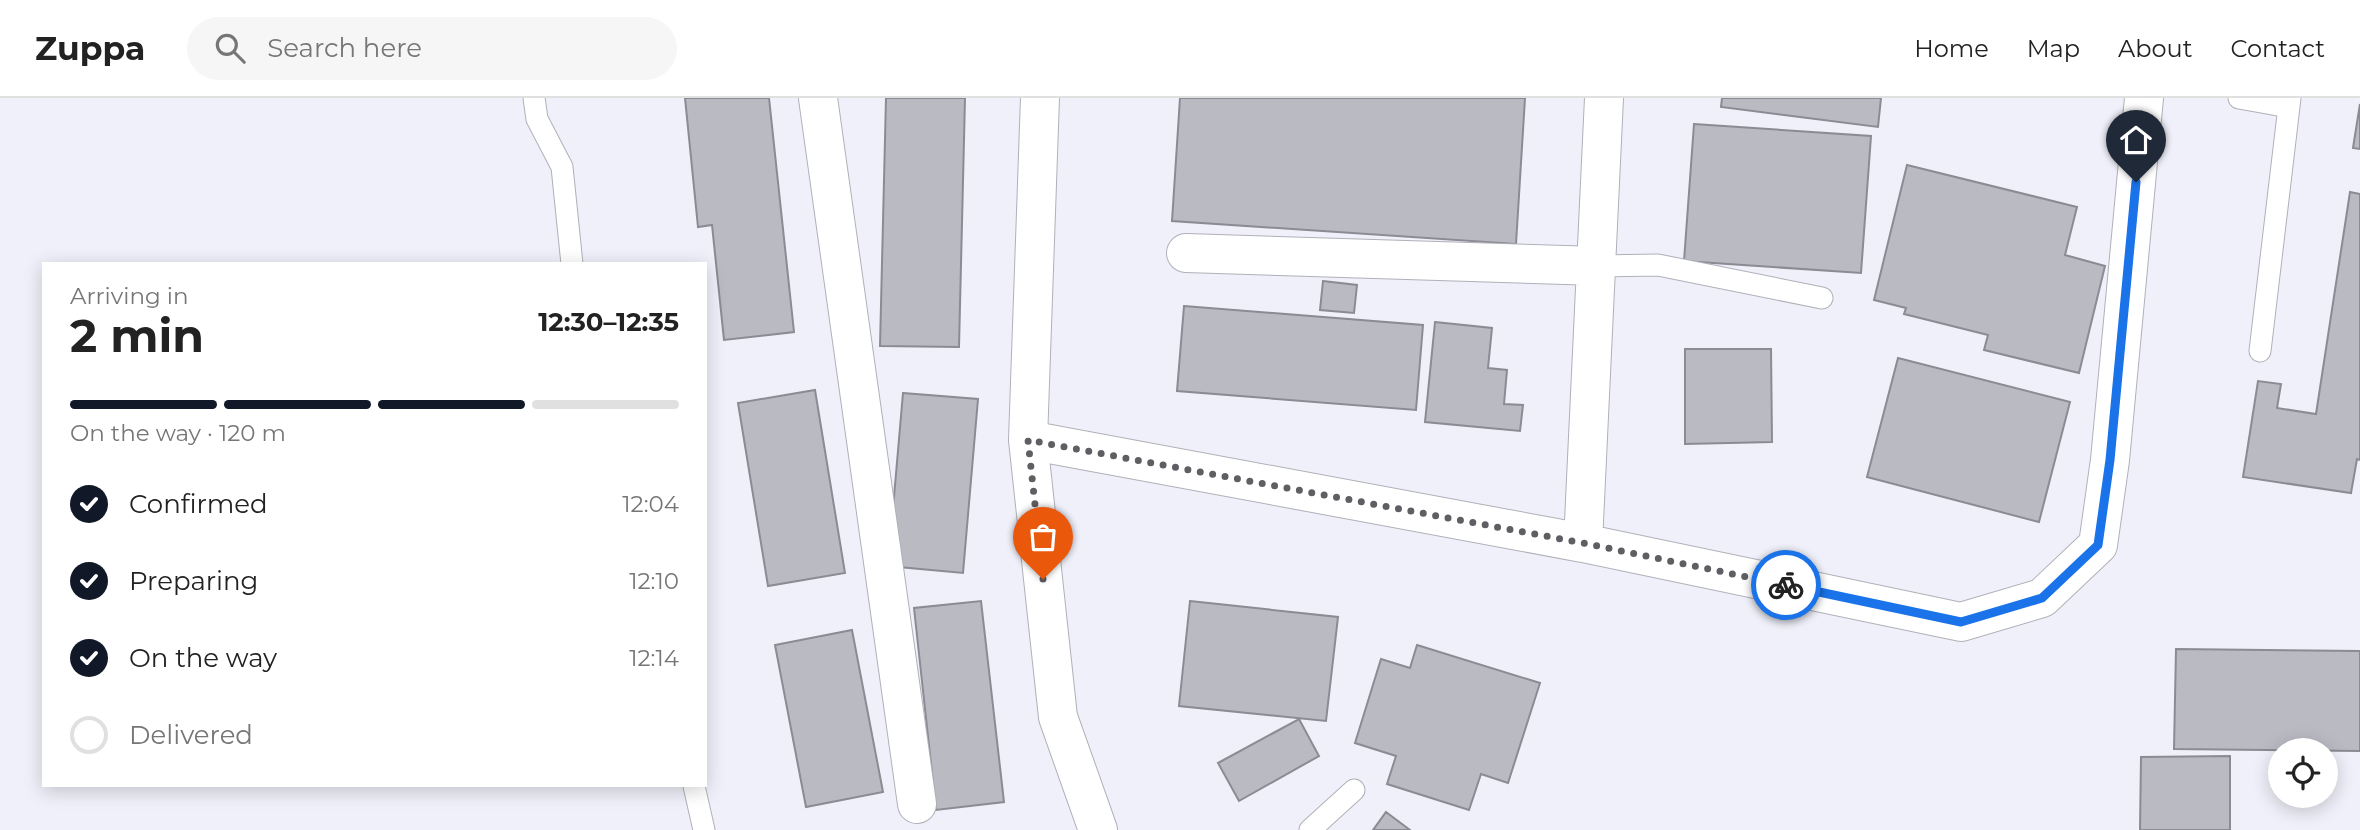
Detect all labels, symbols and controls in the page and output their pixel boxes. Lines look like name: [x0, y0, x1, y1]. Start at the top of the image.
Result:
search box: [187, 17, 677, 80]
text: Zuppa: [35, 28, 145, 68]
icon: search: [211, 29, 249, 67]
text: Search here: [267, 32, 422, 64]
text: Home: [1914, 34, 1989, 63]
text: Map: [2027, 34, 2080, 63]
text: About: [2118, 34, 2192, 63]
text: Contact: [2230, 34, 2325, 63]
pin: [2106, 110, 2166, 182]
icon: home: [2117, 121, 2155, 159]
text: Arriving in: [70, 282, 189, 310]
text: 12:30–12:35: [538, 306, 679, 338]
text: 2 min: [70, 307, 204, 364]
text: On the way · 120 m: [70, 419, 286, 447]
icon: check: [70, 485, 108, 523]
text: Confirmed: [129, 488, 268, 520]
text: 12:04: [622, 490, 679, 518]
pin: [1013, 507, 1073, 579]
icon: bag: [1024, 518, 1062, 556]
courier: [1751, 550, 1821, 620]
icon: check: [70, 562, 108, 600]
text: Preparing: [129, 565, 258, 597]
icon: bike: [1767, 566, 1805, 604]
text: 12:10: [629, 567, 679, 595]
icon: check: [70, 639, 108, 677]
text: On the way: [129, 642, 277, 674]
text: 12:14: [629, 644, 679, 672]
text: Delivered: [129, 719, 253, 751]
map controls: [2268, 738, 2338, 808]
button: locate: [2268, 738, 2338, 808]

